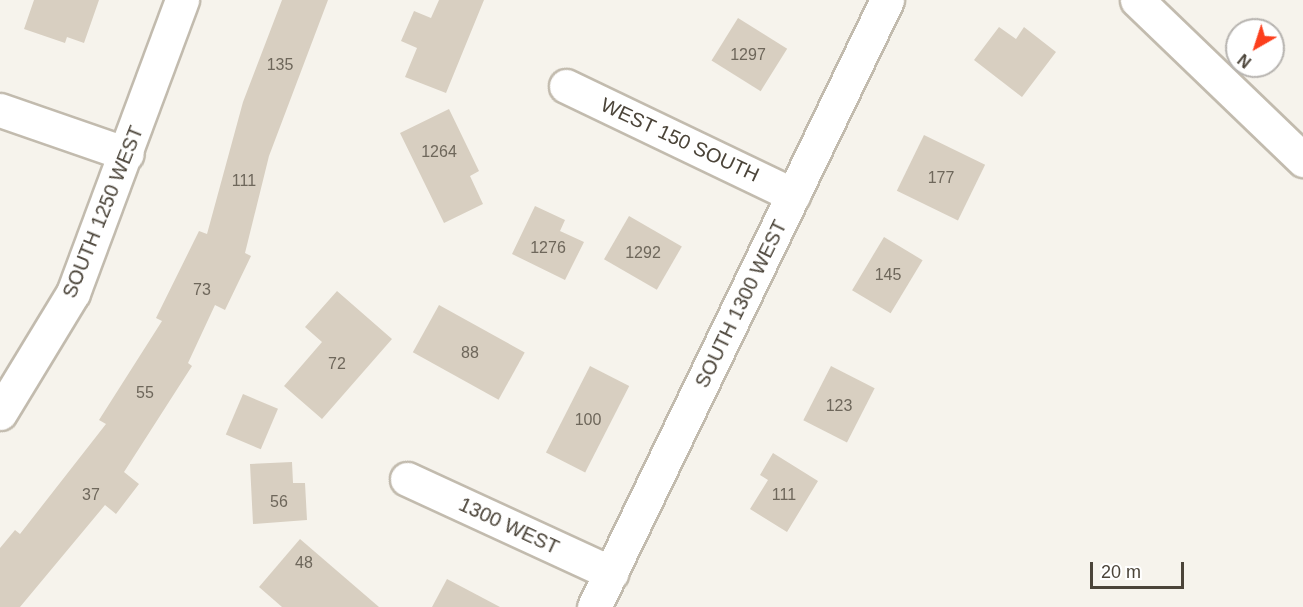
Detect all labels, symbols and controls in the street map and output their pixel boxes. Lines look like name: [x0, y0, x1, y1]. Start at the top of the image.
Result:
north arrow: [1225, 18, 1285, 78]
house number: 1297: [730, 45, 766, 65]
text: N: [1235, 51, 1254, 71]
house number: 135: [267, 55, 293, 75]
street label: WEST 150 SOUTH: [597, 93, 763, 187]
street label: SOUTH 1250 WEST: [58, 122, 148, 302]
house number: 1264: [421, 142, 457, 162]
house number: 177: [928, 168, 954, 188]
house number: 111: [232, 171, 256, 191]
street label: SOUTH 1300 WEST: [690, 216, 792, 392]
house number: 1276: [530, 238, 566, 258]
house number: 1292: [625, 243, 661, 263]
house number: 145: [875, 265, 901, 285]
house number: 73: [193, 280, 211, 300]
house number: 88: [461, 343, 479, 363]
house number: 72: [328, 354, 346, 374]
house number: 55: [136, 383, 154, 403]
house number: 123: [826, 396, 852, 416]
house number: 100: [575, 410, 601, 430]
house number: 37: [82, 485, 100, 505]
house number: 111: [772, 485, 796, 505]
house number: 56: [270, 492, 288, 512]
street label: 1300 WEST: [455, 492, 563, 560]
scale bar: [1093, 550, 1188, 588]
house number: 48: [295, 553, 313, 573]
text: 20 m: [1101, 562, 1141, 582]

